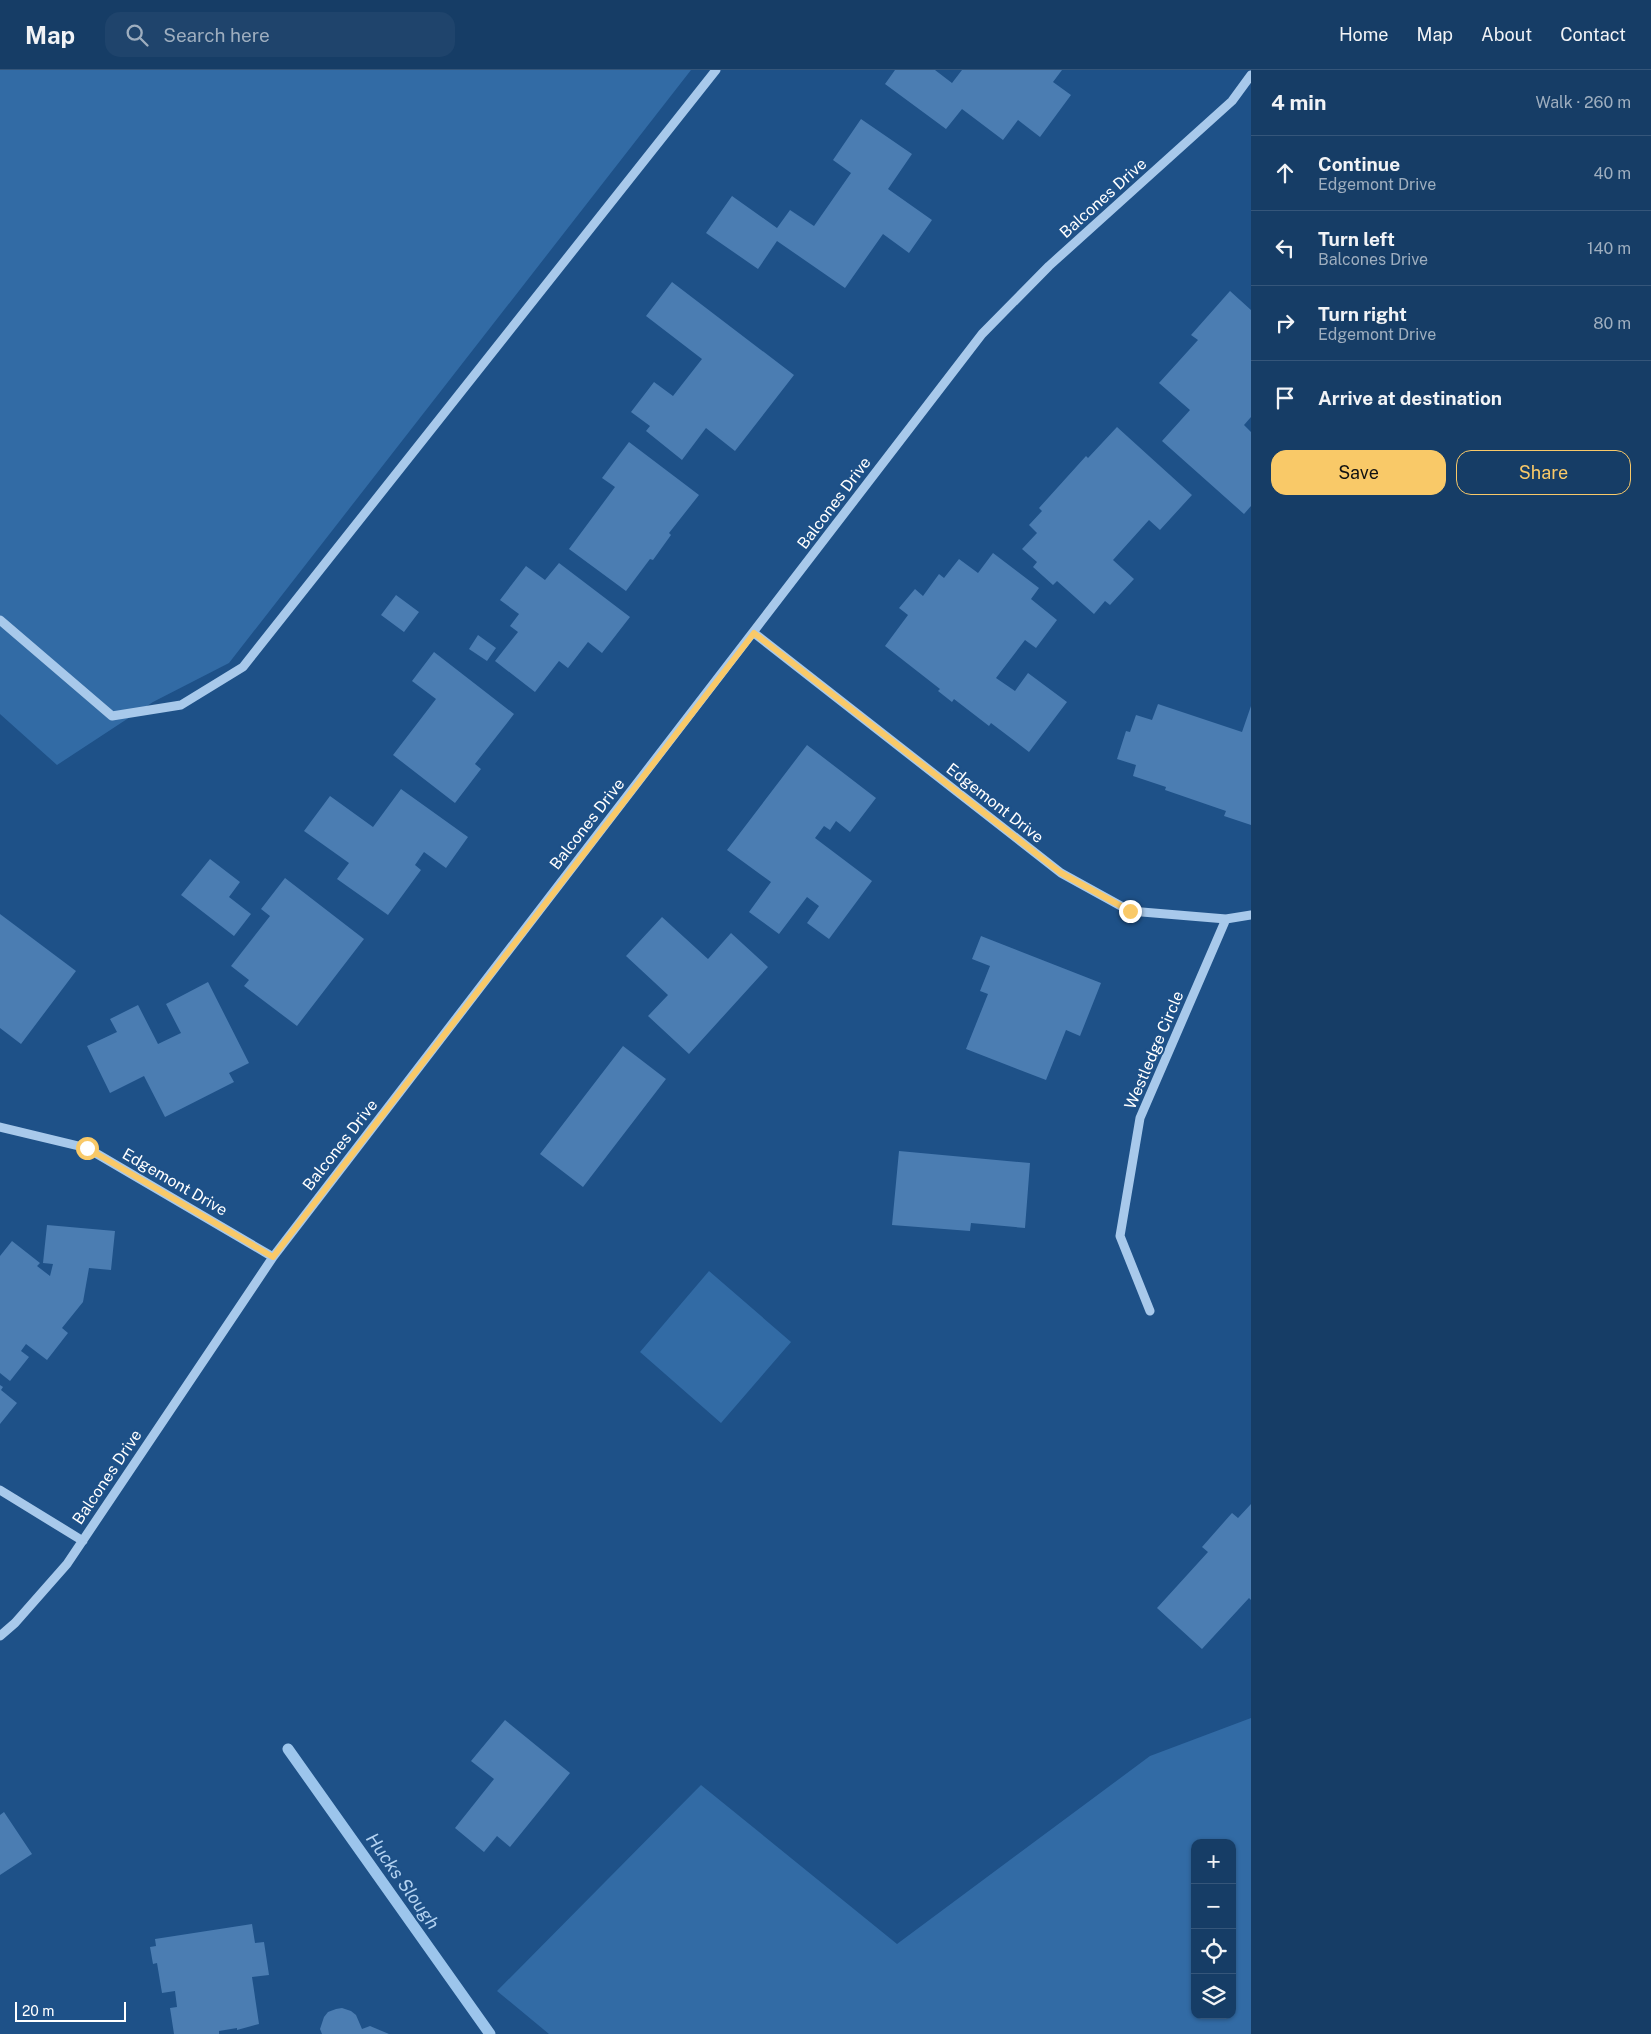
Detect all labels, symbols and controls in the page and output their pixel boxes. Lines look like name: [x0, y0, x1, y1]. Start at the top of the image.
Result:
search box: [105, 12, 455, 57]
text: Map: [25, 21, 75, 49]
icon: search: [123, 21, 151, 49]
text: Search here: [163, 24, 270, 46]
text: Home: [1339, 24, 1389, 45]
text: Map: [1417, 24, 1453, 45]
text: About: [1481, 24, 1532, 45]
text: Contact: [1560, 24, 1626, 45]
text: 4 min: [1271, 90, 1326, 115]
text: Walk · 260 m: [1536, 93, 1631, 112]
text: Continue: [1318, 153, 1400, 175]
street label: Balcones Drive: [1056, 154, 1150, 242]
icon: ahead: [1271, 159, 1299, 187]
text: 40 m: [1593, 164, 1631, 183]
text: Edgemont Drive: [1318, 175, 1436, 194]
text: Turn left: [1318, 228, 1395, 250]
icon: left: [1271, 234, 1299, 262]
text: 140 m: [1587, 239, 1631, 258]
text: Balcones Drive: [1318, 250, 1428, 269]
text: Turn right: [1318, 303, 1407, 325]
icon: right: [1271, 309, 1299, 337]
text: 80 m: [1593, 314, 1631, 333]
text: Edgemont Drive: [1318, 325, 1436, 344]
icon: arrive: [1271, 384, 1299, 412]
text: Arrive at destination: [1318, 387, 1502, 409]
button: Save: [1271, 450, 1446, 495]
button: Share: [1456, 450, 1631, 495]
street label: Balcones Drive: [793, 453, 875, 553]
street label: Edgemont Drive: [943, 759, 1047, 847]
street label: Balcones Drive: [546, 775, 628, 873]
route end: [1119, 900, 1142, 923]
street label: Westledge Circle: [1121, 988, 1187, 1112]
street label: Balcones Drive: [299, 1096, 381, 1194]
route start: [76, 1137, 99, 1160]
street label: Edgemont Drive: [119, 1144, 231, 1220]
street label: Balcones Drive: [68, 1426, 146, 1528]
water label: Hucks Slough: [362, 1829, 444, 1933]
map controls: [1191, 1839, 1236, 2019]
button: +: [1191, 1839, 1236, 1884]
button: −: [1191, 1884, 1236, 1929]
button: locate: [1191, 1929, 1236, 1974]
button: layers: [1191, 1974, 1236, 2019]
scale bar: [15, 1999, 126, 2022]
text: 20 m: [22, 2003, 54, 2019]

